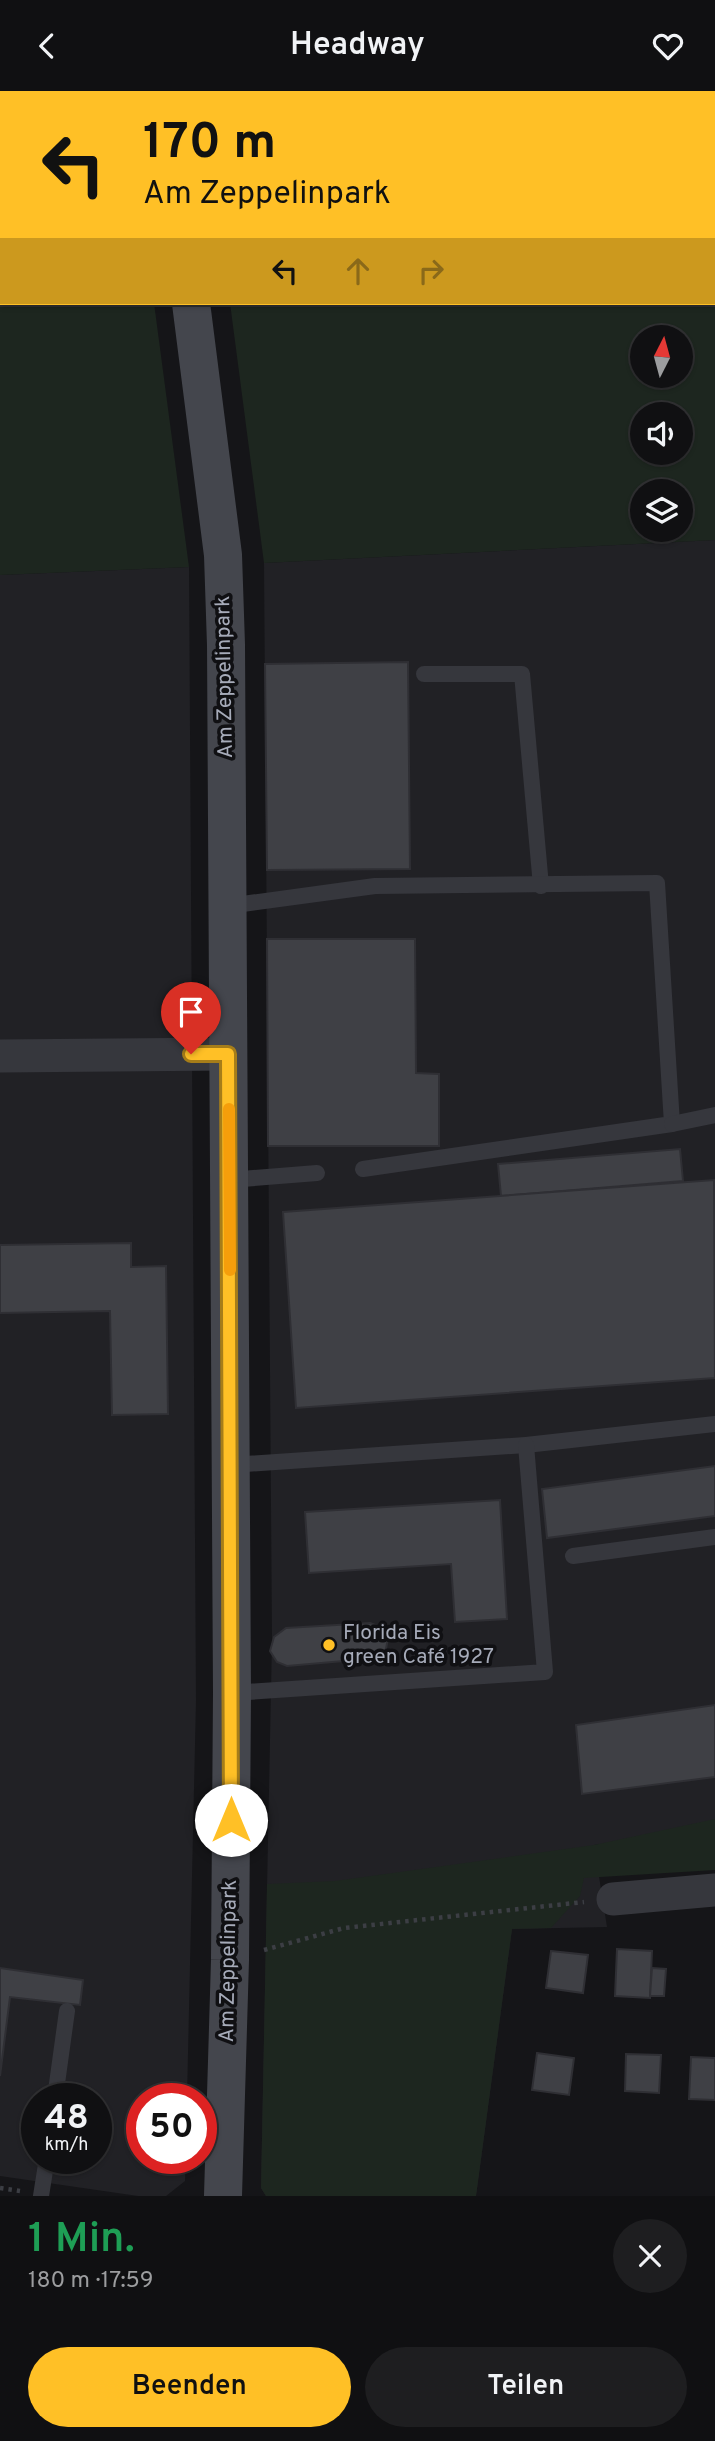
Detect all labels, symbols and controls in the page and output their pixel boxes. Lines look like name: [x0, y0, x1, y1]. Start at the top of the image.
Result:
text: Headway: [290, 26, 425, 66]
icon: back: [28, 27, 66, 65]
icon: heart: [649, 27, 687, 65]
text: 170 m: [143, 114, 276, 176]
icon: left: [28, 119, 119, 210]
text: Am Zeppelinpark: [143, 175, 391, 215]
icon: left: [266, 252, 304, 290]
icon: ahead: [339, 252, 377, 290]
icon: right: [412, 252, 450, 290]
north arrow: [630, 325, 693, 389]
map controls: [630, 325, 693, 542]
button: sound: [630, 402, 693, 465]
button: layers: [630, 479, 693, 542]
street label: Am Zeppelinpark: [210, 595, 240, 759]
pin: [161, 982, 221, 1054]
icon: arrive: [172, 993, 210, 1031]
place label: Florida Eis green Café 1927: [343, 1620, 494, 1671]
marker: Florida Eis green Café 1927: [321, 1637, 337, 1653]
position arrow: [194, 1783, 268, 1857]
street label: Am Zeppelinpark: [214, 1879, 244, 2043]
speed limit sign: 50: [126, 2083, 217, 2174]
text: 48: [44, 2097, 89, 2141]
text: km/h: [45, 2134, 88, 2157]
text: 1 Min.: [28, 2214, 135, 2267]
button: close: [613, 2219, 687, 2293]
text: 180 m · 17:59: [28, 2267, 153, 2296]
button: Beenden: [28, 2347, 351, 2427]
button: Teilen: [365, 2347, 687, 2427]

